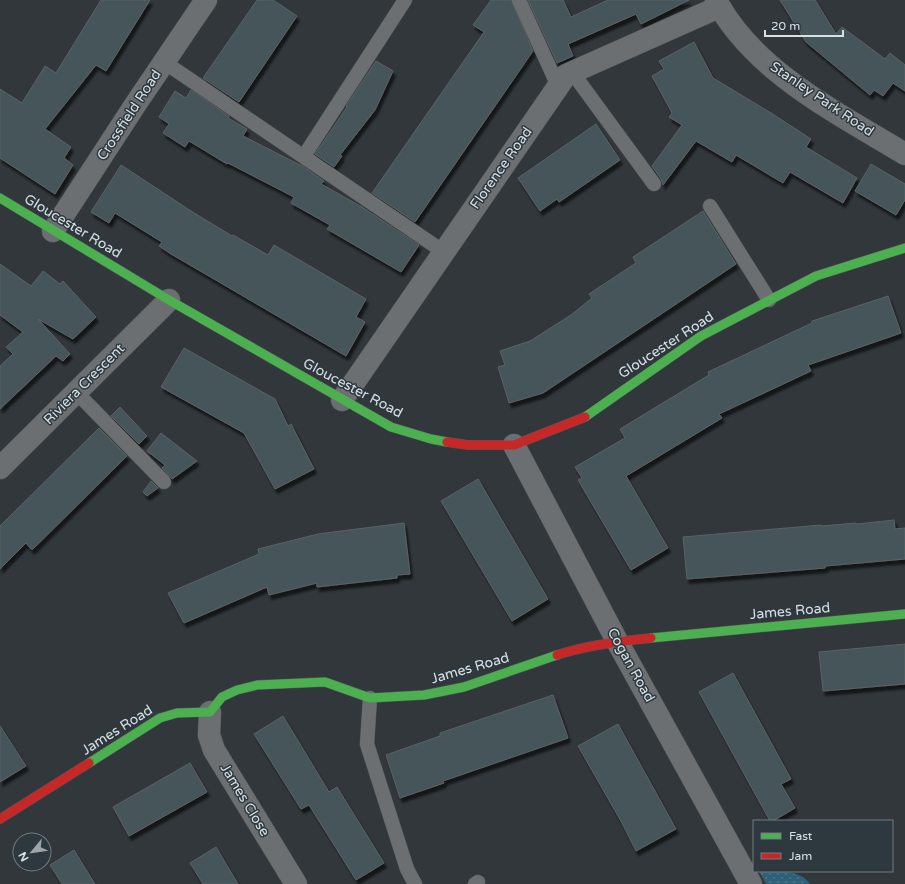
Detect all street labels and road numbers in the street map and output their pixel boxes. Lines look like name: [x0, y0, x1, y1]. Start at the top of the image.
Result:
street label: Stanley Park Road: [767, 58, 877, 140]
street label: Crossfield Road: [93, 66, 165, 164]
street label: Florence Road: [466, 124, 536, 212]
street label: Gloucester Road: [21, 190, 125, 262]
street label: Gloucester Road: [615, 308, 717, 382]
street label: Riviera Crescent: [40, 339, 129, 428]
street label: Gloucester Road: [300, 355, 406, 421]
street label: James Road: [749, 599, 831, 623]
street label: Cogan Road: [604, 625, 658, 705]
street label: James Road: [429, 649, 511, 687]
street label: James Road: [78, 701, 156, 759]
street label: James Close: [217, 761, 273, 840]

